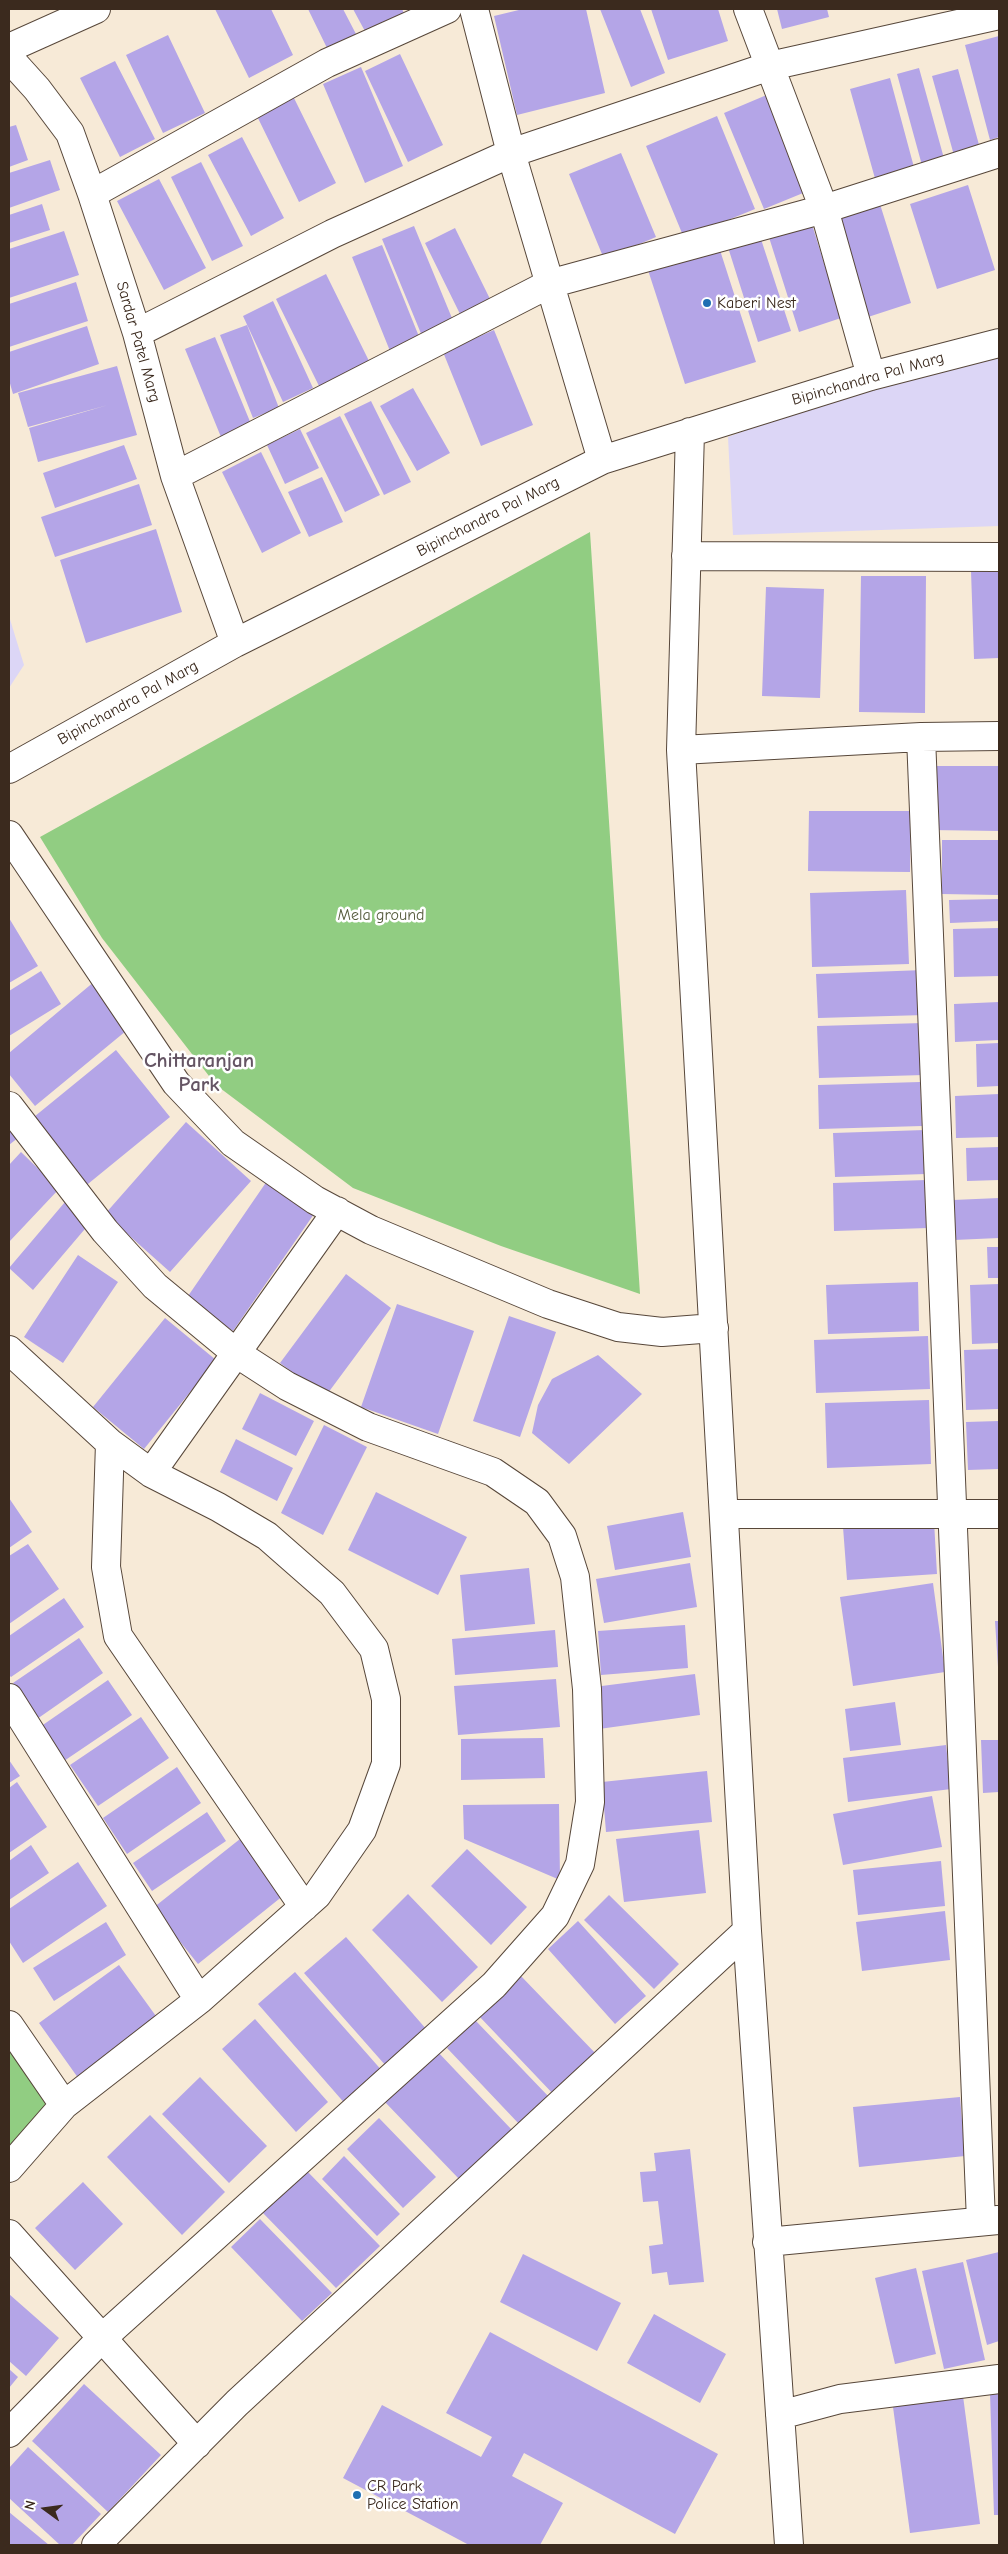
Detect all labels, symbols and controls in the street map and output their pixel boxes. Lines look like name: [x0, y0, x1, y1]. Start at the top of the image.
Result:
street label: Sardar Patel Marg: [112, 279, 164, 405]
place label: Kaberi Nest: [717, 293, 796, 313]
marker: Kaberi Nest: [701, 297, 713, 309]
street label: Bipinchandra Pal Marg: [790, 348, 946, 410]
street label: Bipinchandra Pal Marg: [413, 473, 563, 561]
street label: Bipinchandra Pal Marg: [54, 656, 202, 750]
park label: Mela ground: [337, 905, 425, 925]
district label: Chittaranjan Park: [144, 1048, 254, 1098]
place label: CR Park Police Station: [367, 2476, 459, 2514]
north arrow: [20, 2484, 70, 2534]
marker: CR Park Police Station: [351, 2489, 363, 2501]
text: N: [21, 2499, 39, 2512]

